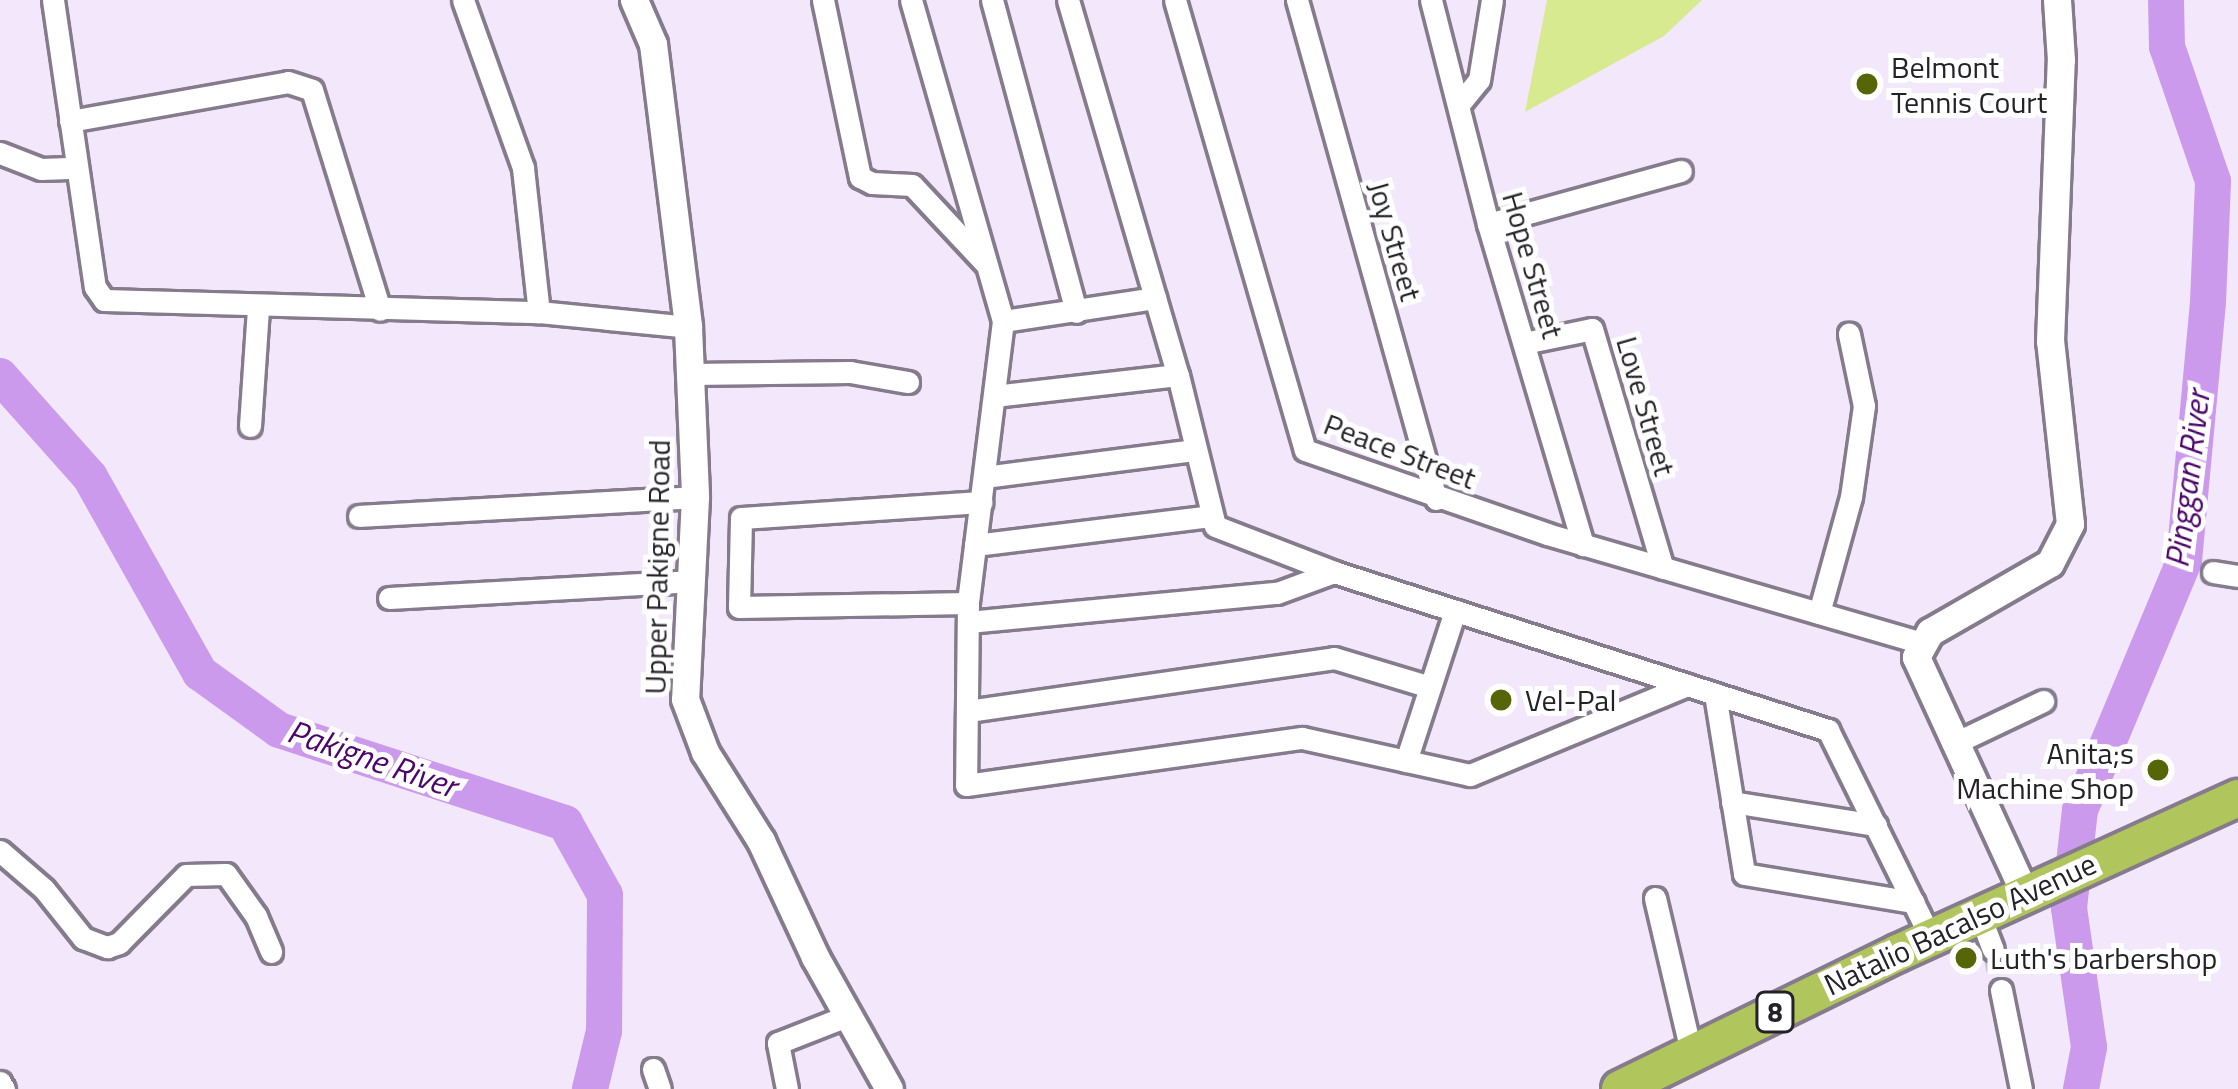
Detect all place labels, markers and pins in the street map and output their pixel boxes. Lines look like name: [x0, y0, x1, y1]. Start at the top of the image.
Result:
place label: Belmont Tennis Court: [1891, 49, 2047, 119]
marker: Belmont Tennis Court: [1854, 71, 1880, 97]
place label: Vel-Pal: [1525, 682, 1616, 718]
marker: Vel-Pal: [1488, 687, 1514, 713]
place label: Anita;s Machine Shop: [1956, 735, 2134, 806]
marker: Anita;s Machine Shop: [2145, 757, 2171, 783]
place label: Luth's barbershop: [1990, 940, 2217, 976]
marker: Luth's barbershop: [1953, 945, 1979, 971]

